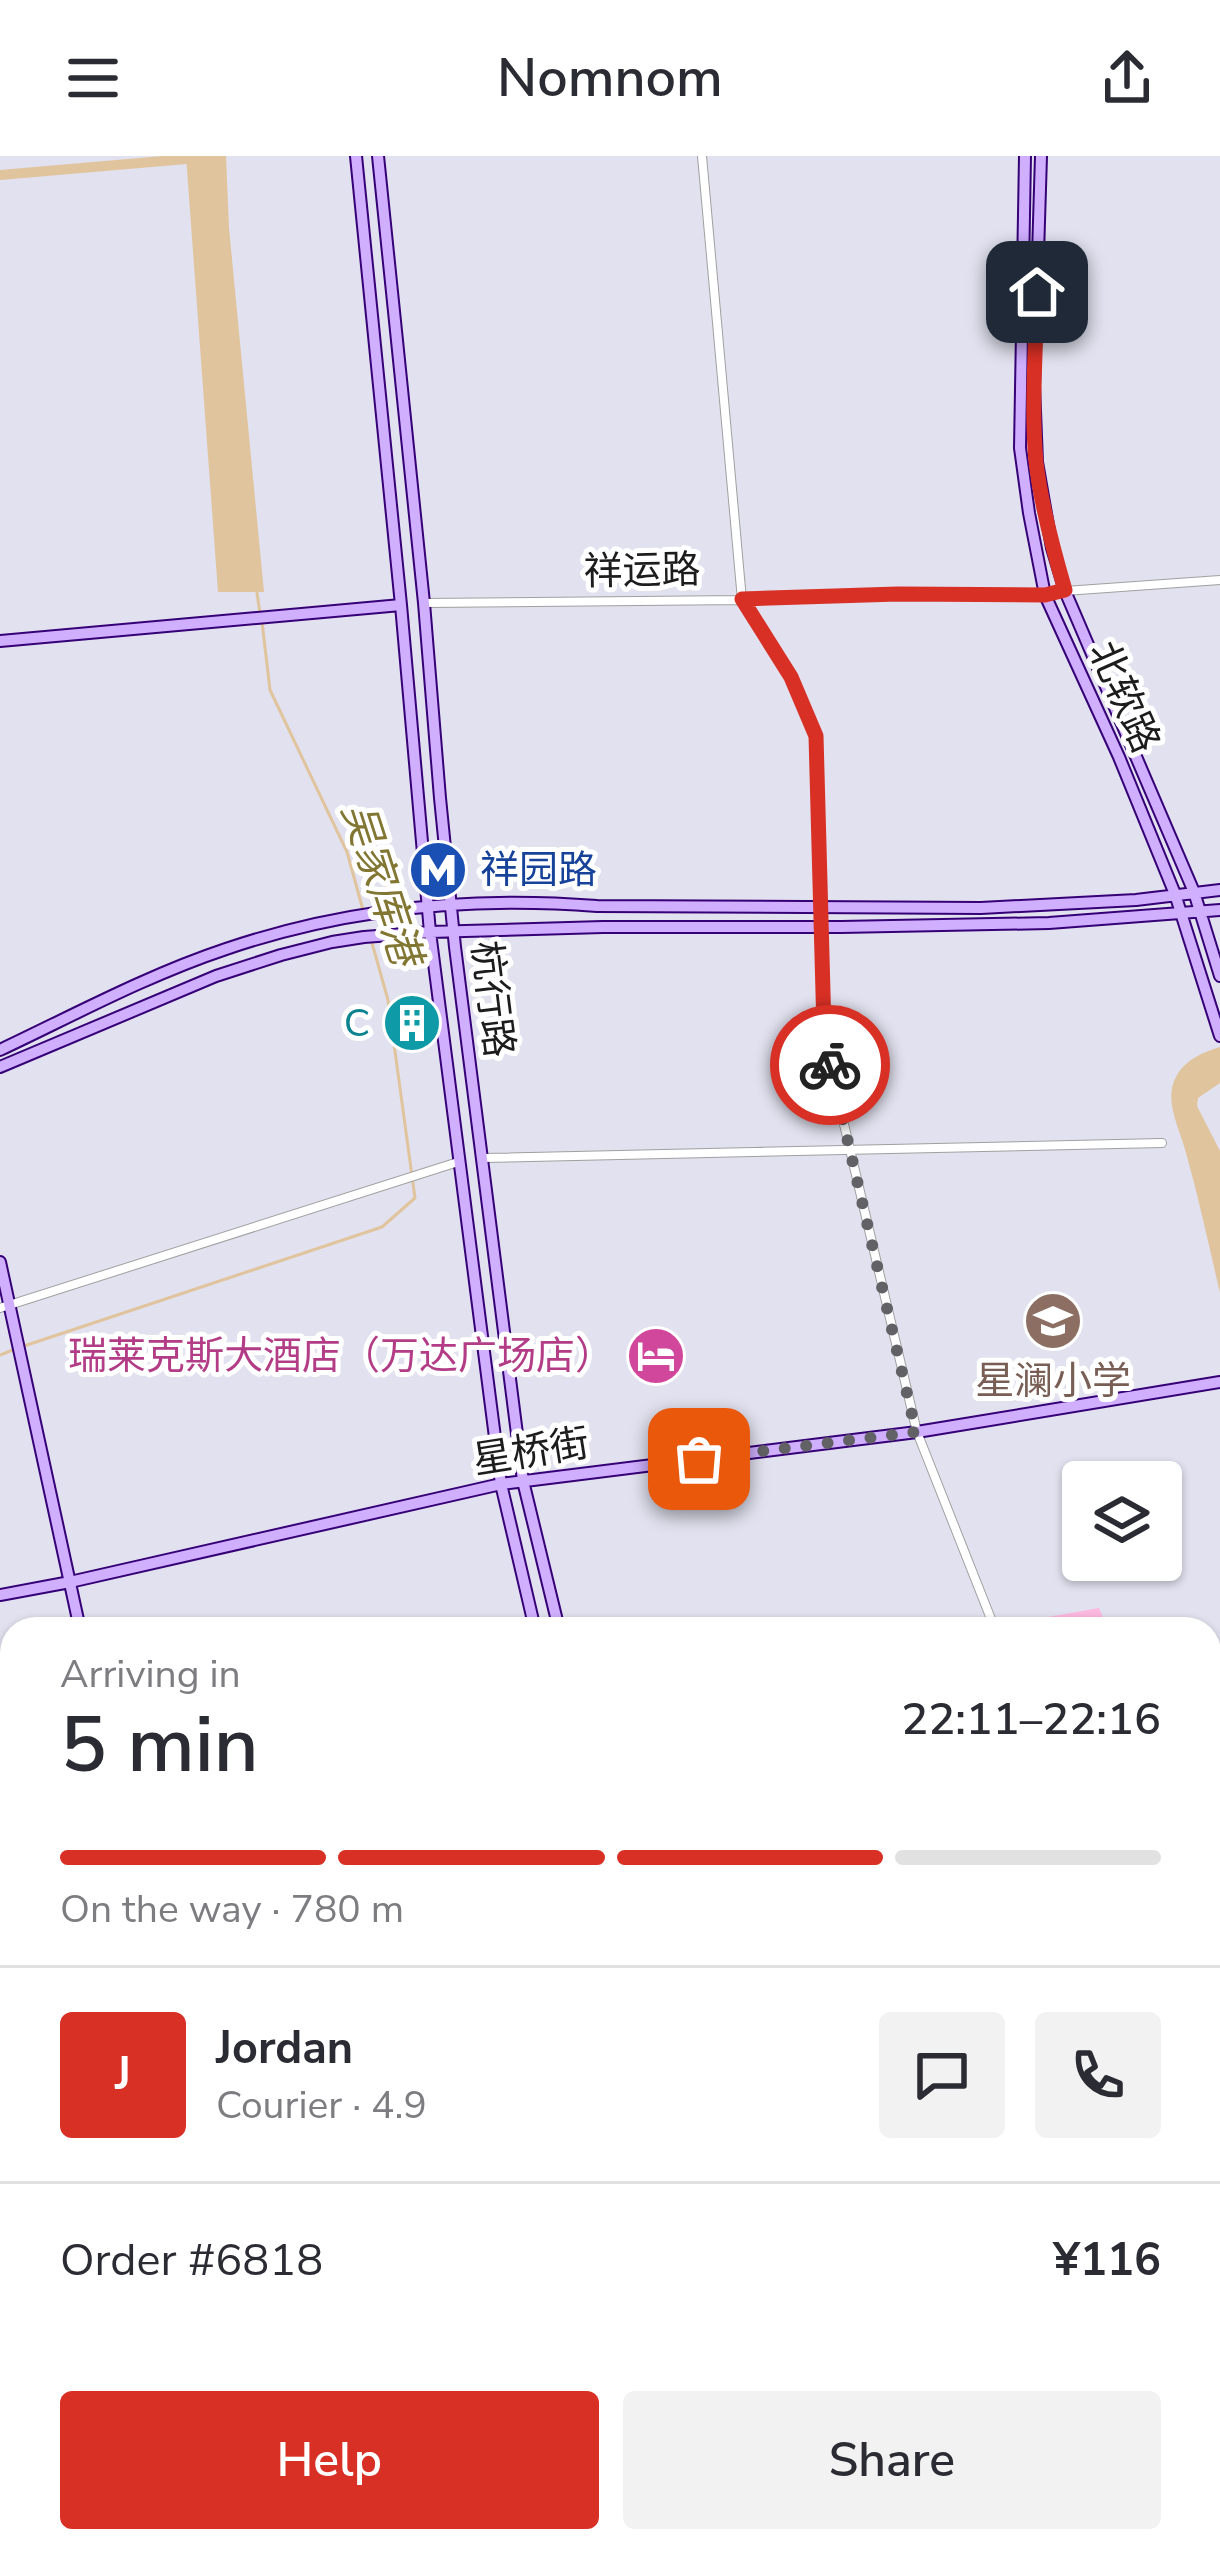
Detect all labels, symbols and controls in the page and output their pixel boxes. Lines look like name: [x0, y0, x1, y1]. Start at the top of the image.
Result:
text: Nomnom: [497, 41, 723, 115]
icon: menu: [60, 45, 126, 111]
icon: share: [1094, 45, 1160, 111]
pin: [986, 241, 1088, 343]
icon: home: [1004, 259, 1070, 325]
street label: 祥运路: [583, 543, 701, 599]
street label: 北软路: [1076, 633, 1172, 761]
water label: 吴家库港: [328, 795, 436, 977]
metro station icon: 祥园路: [407, 839, 469, 901]
place label: 祥园路: [480, 844, 597, 897]
street label: 杭行路: [459, 938, 525, 1060]
building icon: C: [381, 992, 443, 1054]
place label: C: [344, 997, 370, 1050]
courier: [770, 1005, 890, 1125]
icon: bike: [797, 1032, 863, 1098]
school or university icon: 星澜小学: [1022, 1290, 1084, 1352]
hotel icon: 瑞莱克斯大酒店（万达广场店）: [625, 1325, 687, 1387]
place label: 瑞莱克斯大酒店（万达广场店）: [68, 1330, 614, 1383]
place label: 星澜小学: [975, 1355, 1131, 1408]
pin: [648, 1408, 750, 1510]
street label: 星桥街: [469, 1417, 593, 1487]
icon: bag: [666, 1426, 732, 1492]
map controls: [1062, 1461, 1182, 1581]
button: layers: [1062, 1461, 1182, 1581]
text: Arriving in: [60, 1648, 241, 1701]
text: 22:11–22:16: [901, 1689, 1161, 1750]
text: 5 min: [60, 1692, 259, 1799]
text: On the way · 780 m: [60, 1883, 404, 1936]
button: chat: [879, 2012, 1005, 2138]
button: phone: [1035, 2012, 1161, 2138]
text: Jordan: [216, 2018, 353, 2079]
text: J: [115, 2044, 131, 2105]
text: Courier · 4.9: [216, 2079, 427, 2132]
text: Order #6818: [60, 2230, 323, 2291]
text: ¥116: [1053, 2230, 1161, 2291]
button: Help: [60, 2391, 599, 2529]
button: Share: [623, 2391, 1161, 2529]

